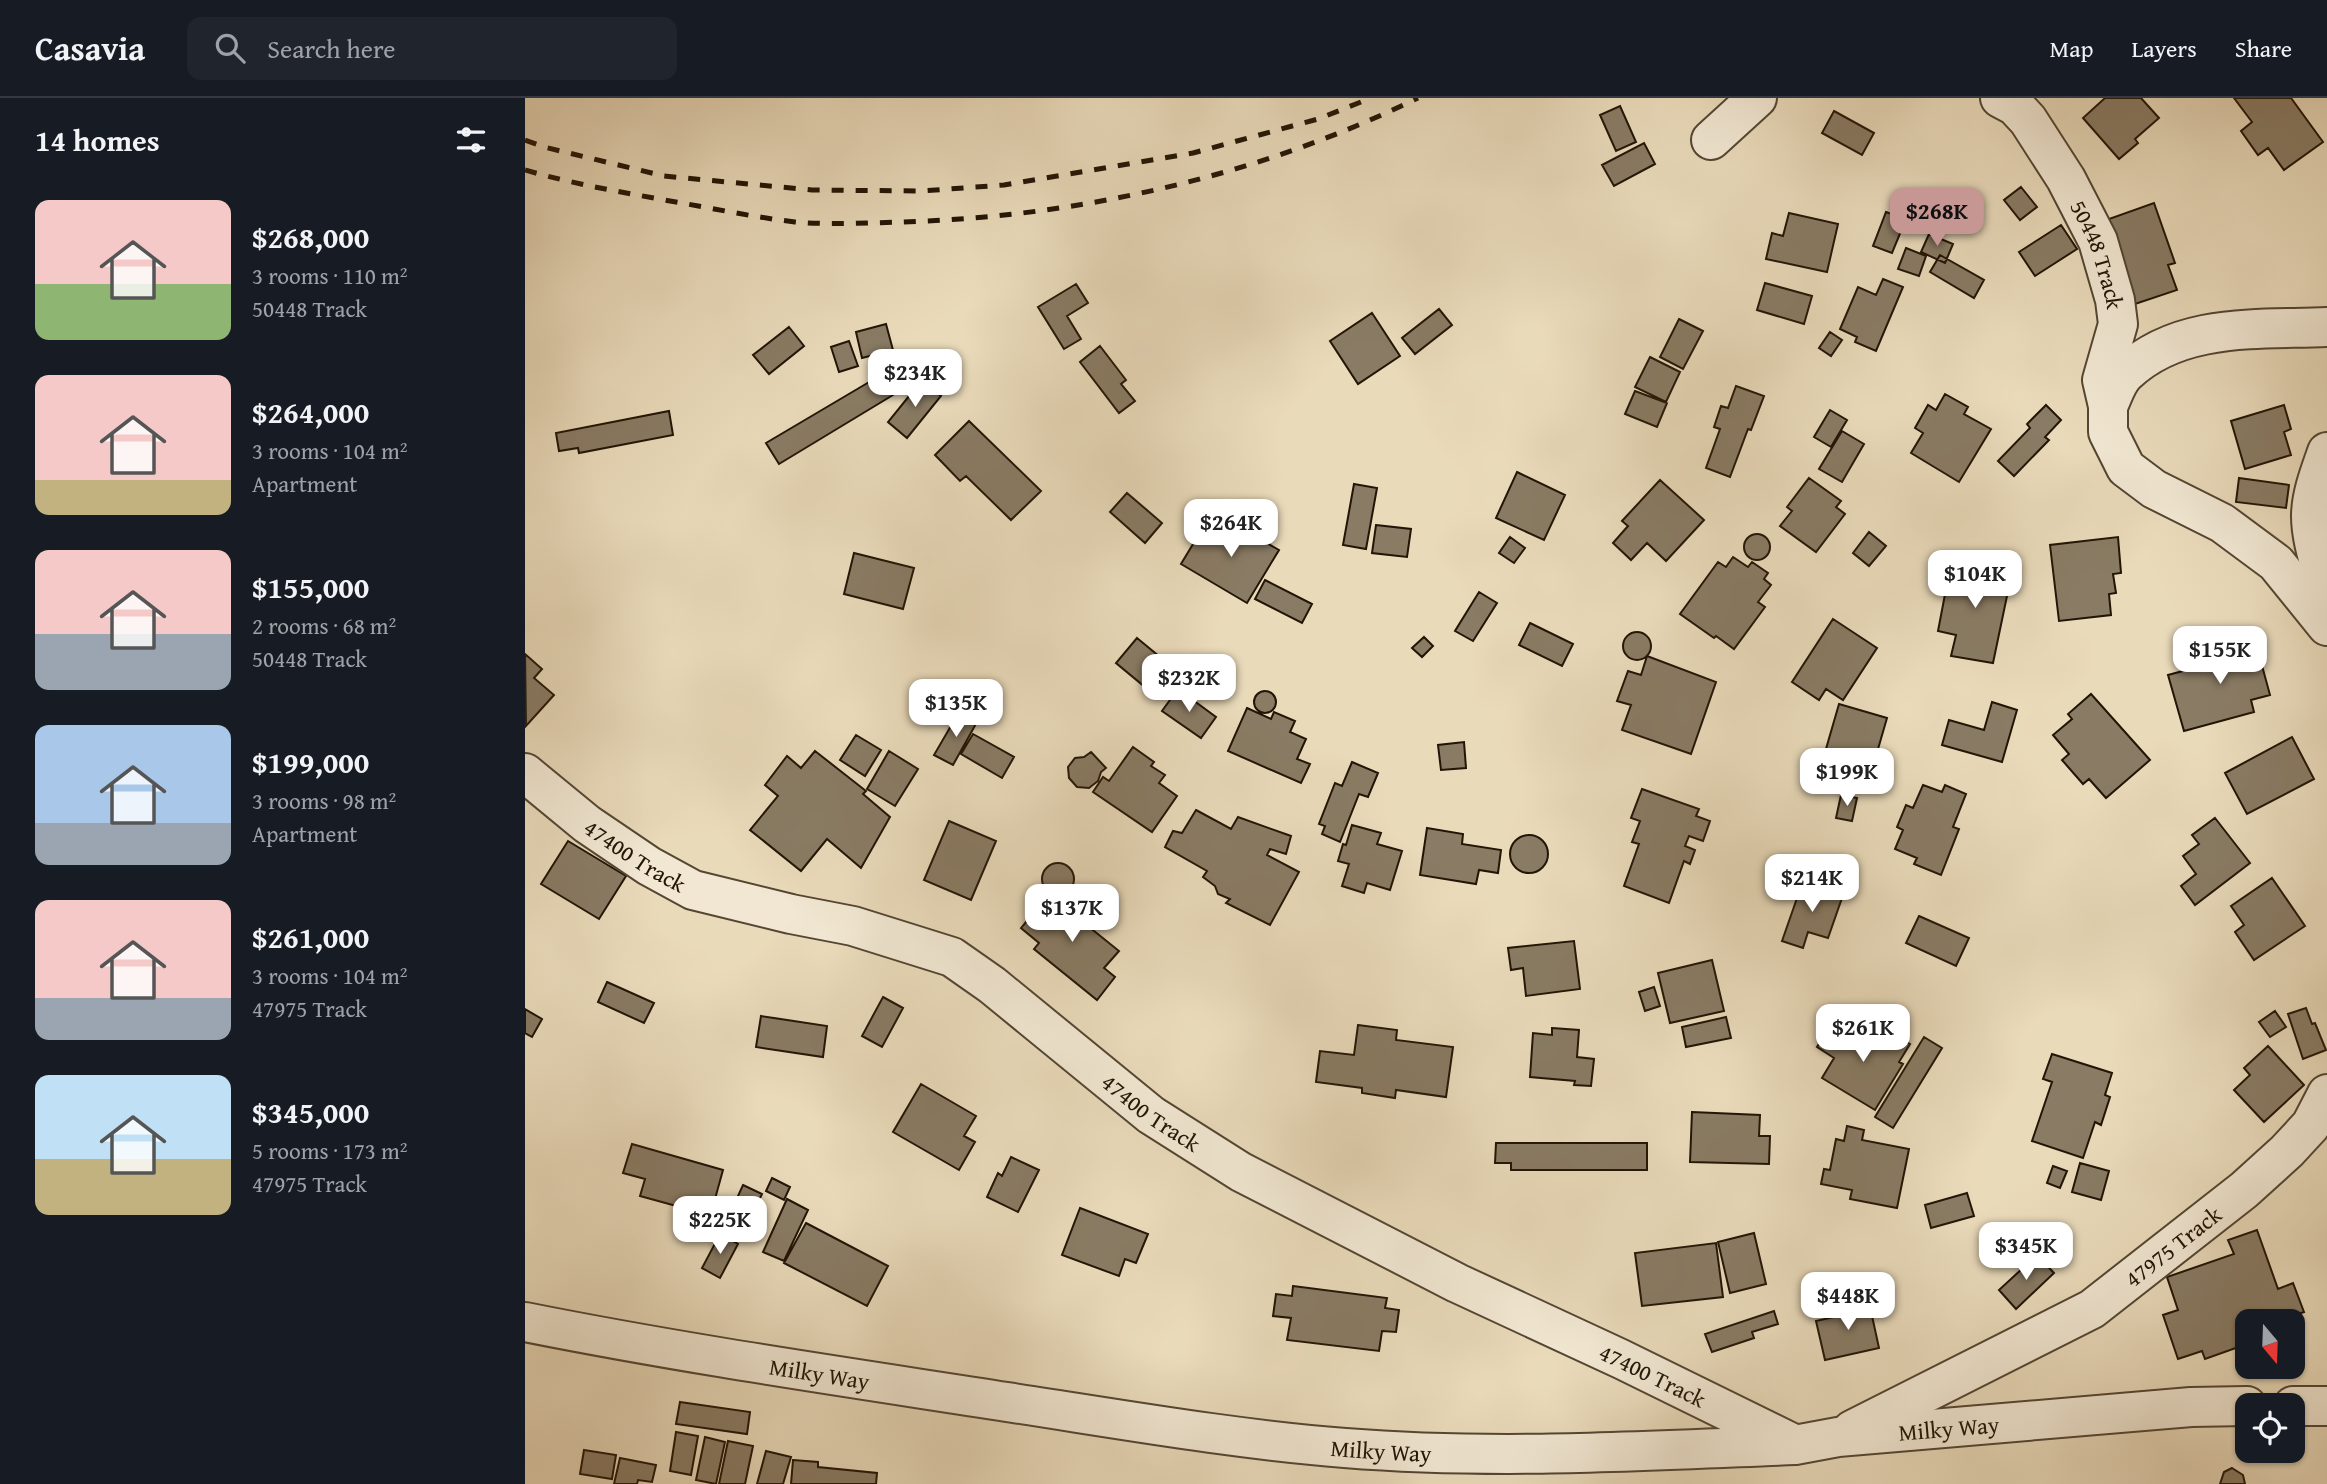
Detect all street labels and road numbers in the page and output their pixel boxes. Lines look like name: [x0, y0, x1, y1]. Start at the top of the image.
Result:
street label: 50448 Track: [2063, 194, 2133, 311]
street label: 47400 Track: [578, 810, 693, 900]
street label: 47400 Track: [1095, 1065, 1208, 1159]
street label: 47975 Track: [2117, 1197, 2228, 1294]
street label: 47400 Track: [1594, 1335, 1712, 1415]
street label: Milky Way: [767, 1349, 873, 1397]
street label: Milky Way: [1897, 1407, 2001, 1448]
street label: Milky Way: [1329, 1430, 1433, 1469]

